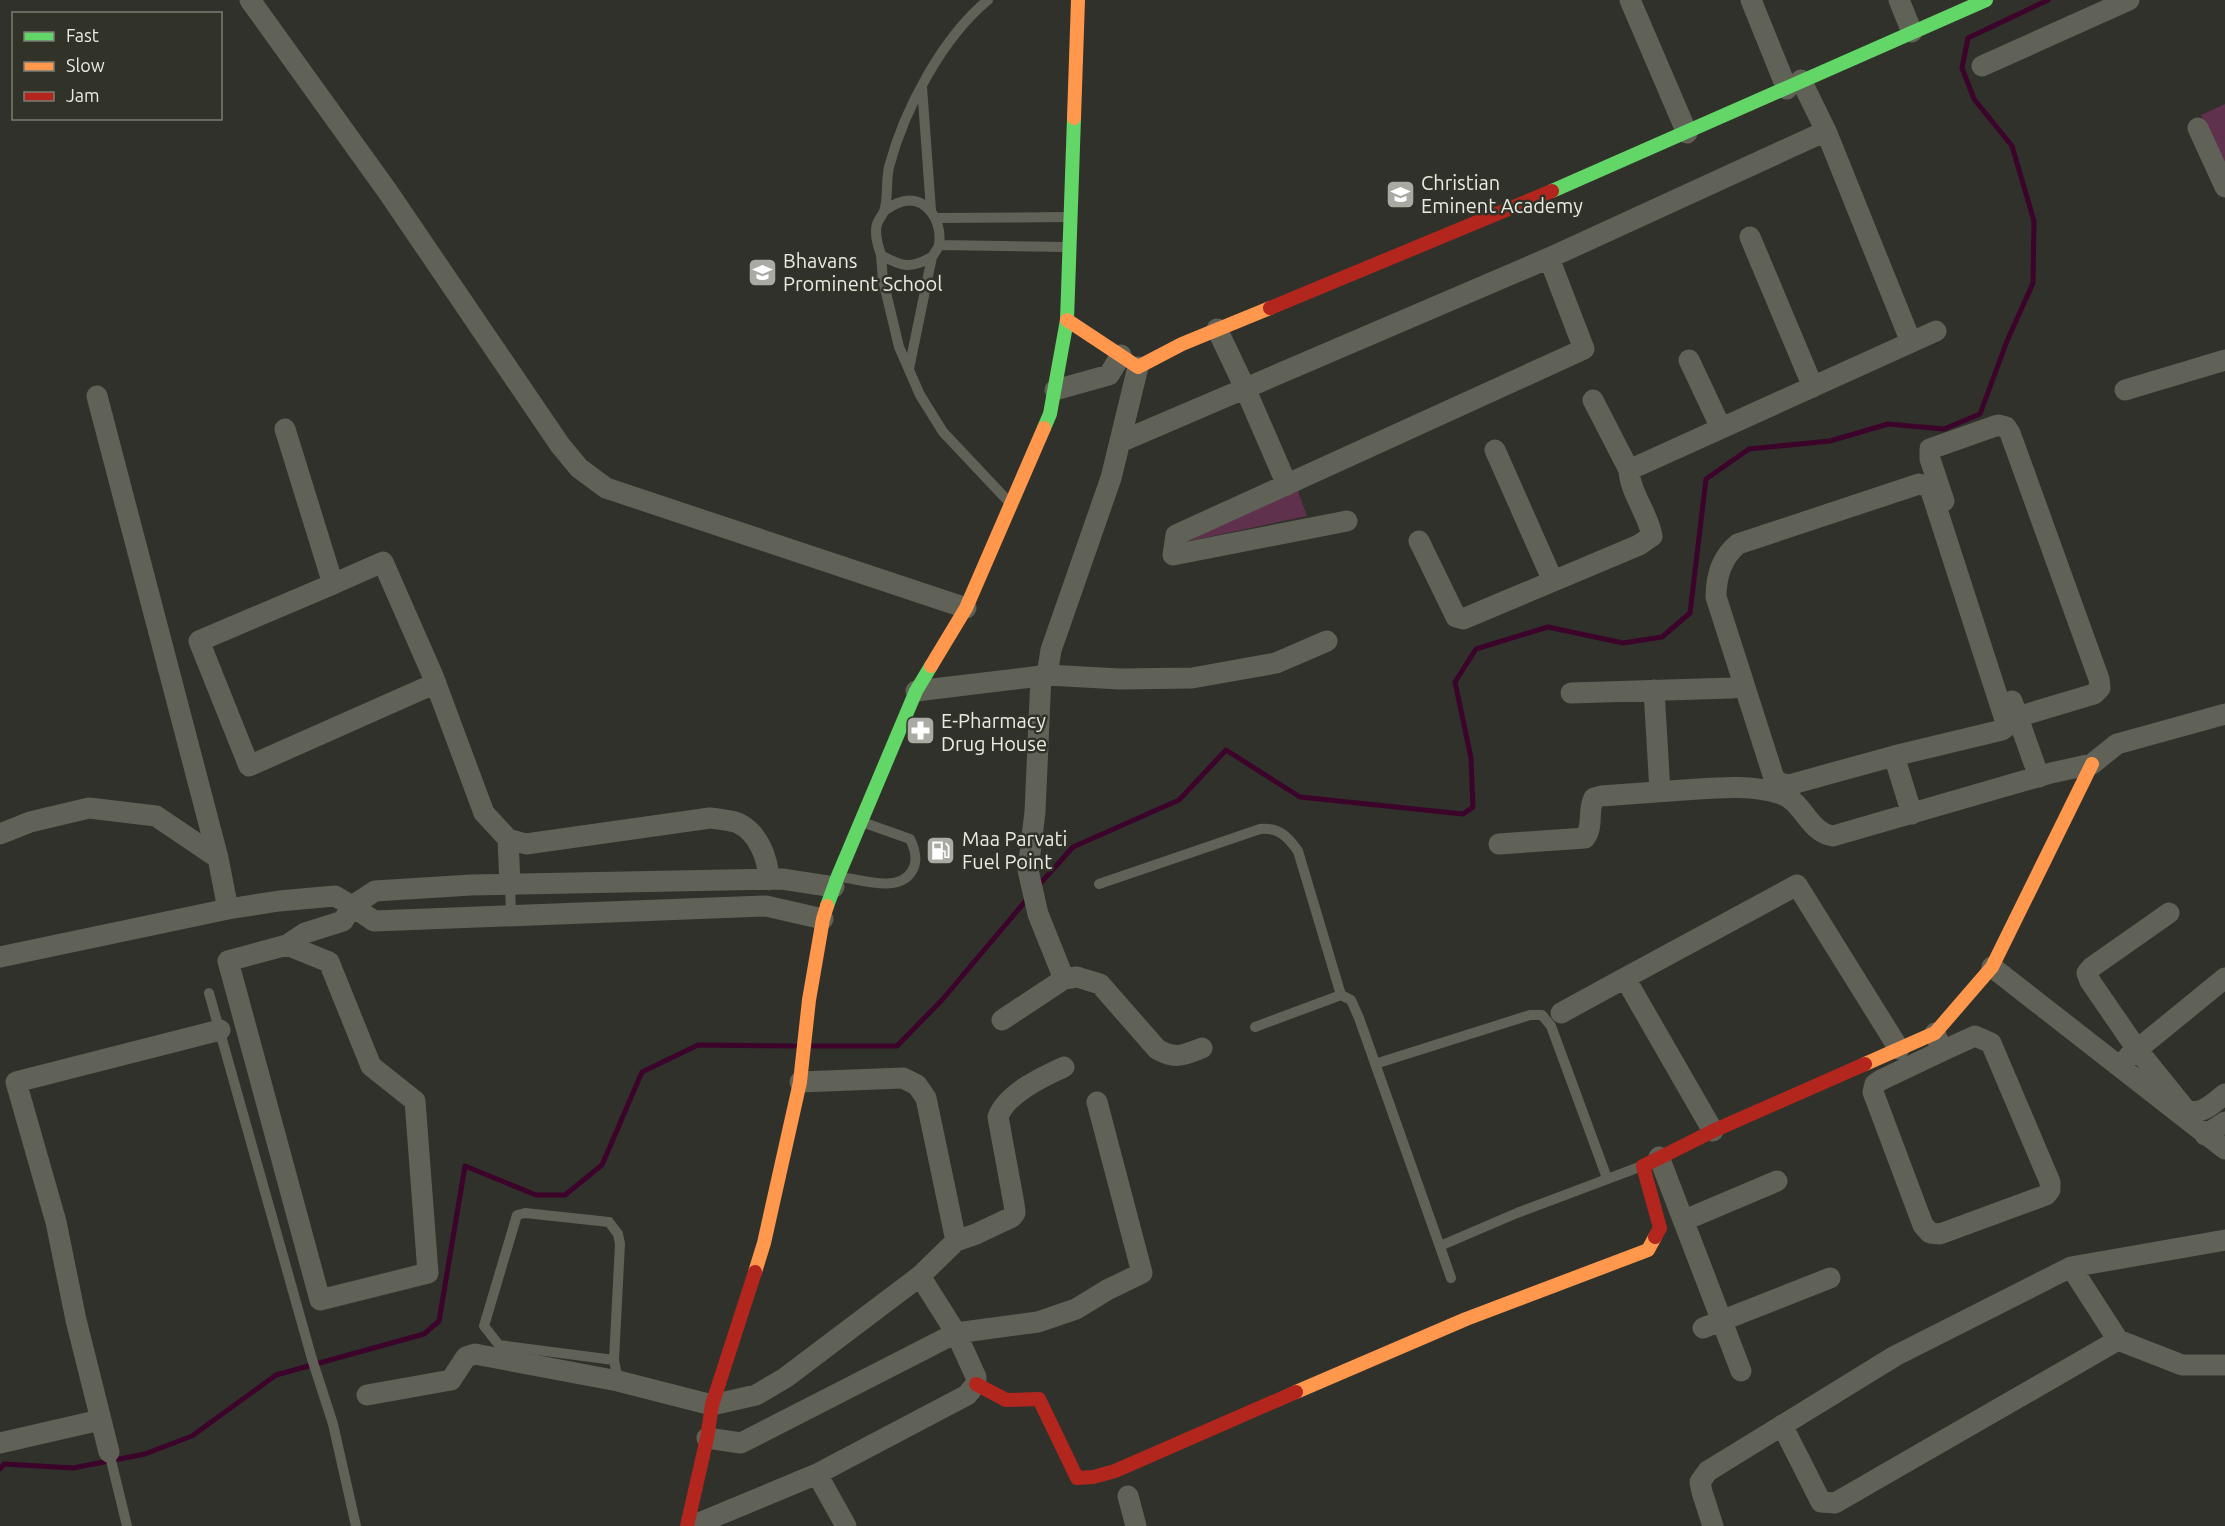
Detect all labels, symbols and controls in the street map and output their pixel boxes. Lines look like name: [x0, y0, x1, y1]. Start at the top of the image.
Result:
legend: [12, 12, 222, 120]
text: Fast: [66, 25, 99, 45]
text: Slow: [66, 55, 105, 75]
text: Jam: [66, 85, 100, 105]
place label: Christian Eminent Academy: [1421, 171, 1583, 217]
school or university icon: Christian Eminent Academy: [1384, 178, 1416, 210]
place label: Bhavans Prominent School: [783, 249, 943, 295]
school or university icon: Bhavans Prominent School: [746, 256, 778, 288]
place label: E-Pharmacy Drug House: [941, 709, 1047, 755]
pharmacy icon: E-Pharmacy Drug House: [904, 715, 936, 747]
place label: Maa Parvati Fuel Point: [962, 827, 1067, 873]
fuel station icon: Maa Parvati Fuel Point: [925, 834, 957, 866]

